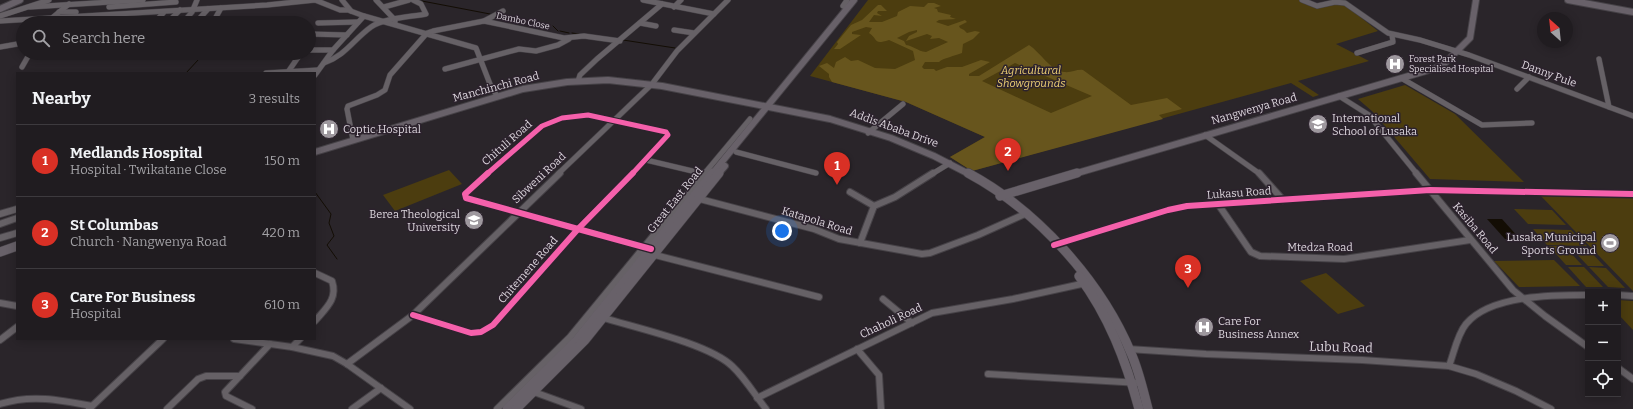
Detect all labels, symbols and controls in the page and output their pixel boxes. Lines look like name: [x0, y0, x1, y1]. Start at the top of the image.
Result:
street label: Dambo Close: [495, 10, 551, 32]
north arrow: [1537, 12, 1573, 48]
search box: [16, 16, 316, 60]
icon: search: [30, 27, 52, 49]
text: Search here: [62, 29, 145, 47]
hospital icon: Forest Park Specialised Hospital: [1384, 53, 1406, 75]
place label: Forest Park Specialised Hospital: [1409, 54, 1494, 74]
street label: Danny Pule: [1520, 58, 1578, 90]
park label: Agricultural Showgrounds: [997, 64, 1065, 90]
street label: Manchinchi Road: [451, 69, 541, 105]
text: Nearby: [32, 88, 91, 109]
street label: Nangwenya Road: [1210, 90, 1299, 127]
text: 3 results: [249, 91, 300, 106]
street label: Addis Ababa Drive: [848, 106, 940, 150]
place label: International School of Lusaka: [1332, 112, 1417, 138]
school or university icon: International School of Lusaka: [1307, 113, 1329, 135]
street label: Chituli Road: [479, 117, 535, 168]
hospital icon: Coptic Hospital: [318, 118, 340, 140]
place label: Coptic Hospital: [343, 123, 421, 136]
pin: 2: [995, 138, 1021, 171]
text: Medlands Hospital: [70, 144, 203, 162]
street label: Sibweni Road: [509, 150, 569, 206]
pin: 1: [824, 152, 850, 185]
text: 1: [42, 153, 48, 168]
text: 150 m: [264, 153, 300, 168]
text: Hospital · Twikatane Close: [70, 162, 227, 177]
street label: Great East Road: [644, 164, 706, 236]
street label: Lukasu Road: [1206, 184, 1272, 202]
street label: Kasiba Road: [1450, 200, 1500, 256]
street label: Katapola Road: [780, 204, 854, 238]
place label: Berea Theological University: [369, 208, 460, 234]
school or university icon: Berea Theological University: [463, 209, 485, 231]
text: St Columbas: [70, 216, 158, 234]
your location: [772, 221, 792, 241]
text: 2: [41, 225, 49, 240]
text: 420 m: [262, 225, 300, 240]
place label: Lusaka Municipal Sports Ground: [1506, 231, 1596, 257]
sports icon: Lusaka Municipal Sports Ground: [1599, 232, 1621, 254]
text: Church · Nangwenya Road: [70, 234, 227, 249]
street label: Chitemene Road: [495, 234, 561, 306]
street label: Mtedza Road: [1287, 241, 1353, 254]
pin: 3: [1175, 255, 1201, 288]
text: Care For Business: [70, 288, 195, 306]
map controls: [1585, 289, 1621, 397]
button: +: [1585, 289, 1621, 325]
text: 3: [41, 297, 49, 312]
text: 610 m: [264, 297, 300, 312]
street label: Chaholi Road: [858, 301, 925, 341]
text: Hospital: [70, 306, 121, 321]
place label: Care For Business Annex: [1218, 315, 1299, 341]
hospital icon: Care For Business Annex: [1193, 316, 1215, 338]
button: −: [1585, 325, 1621, 361]
street label: Lubu Road: [1309, 338, 1373, 356]
button: locate: [1585, 361, 1621, 397]

